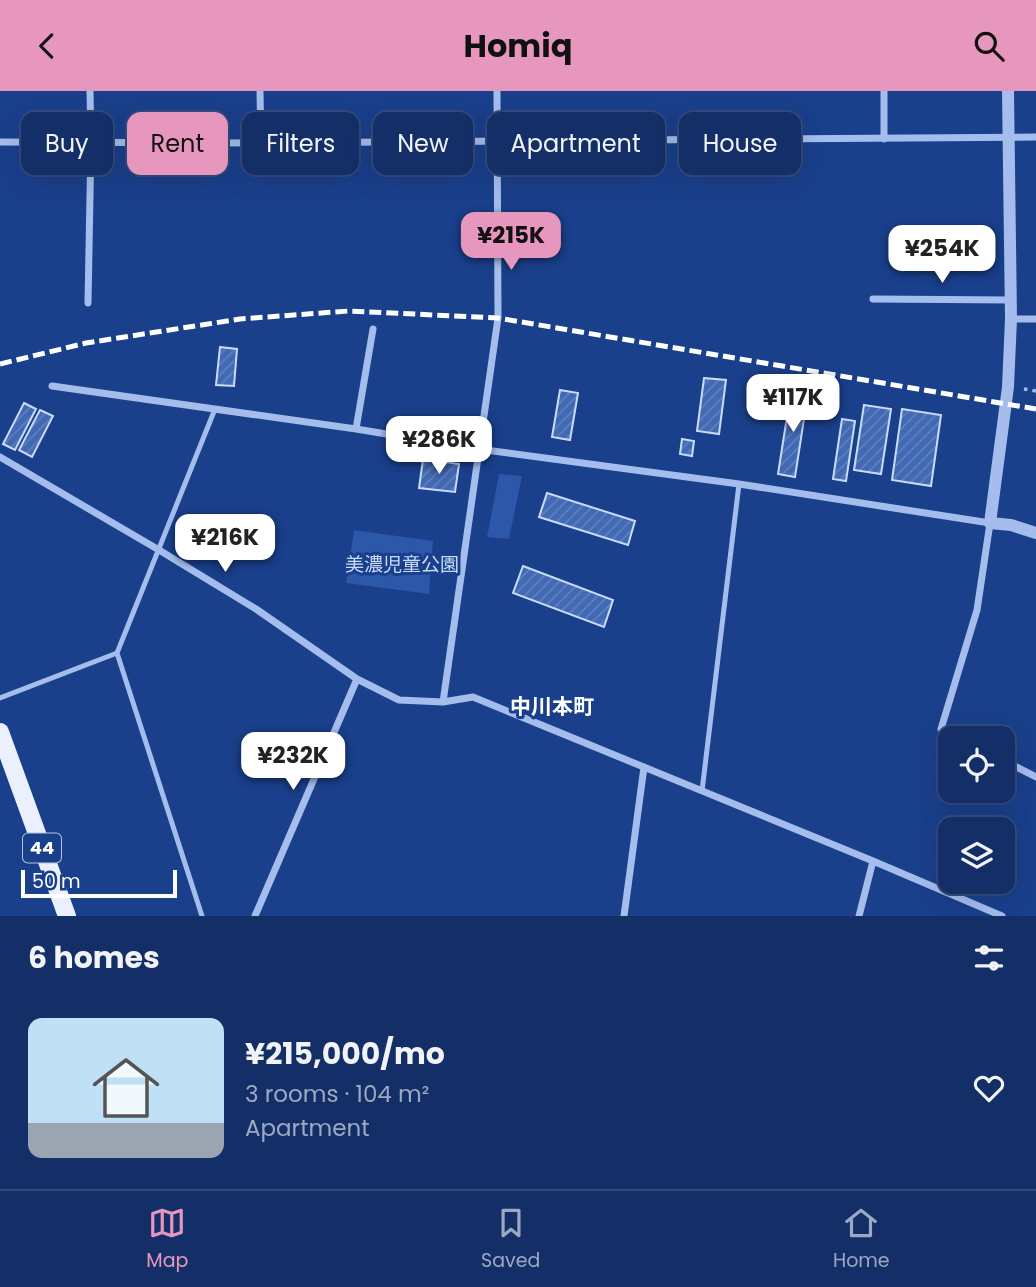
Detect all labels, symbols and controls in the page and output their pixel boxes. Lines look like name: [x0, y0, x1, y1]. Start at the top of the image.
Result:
text: Homiq: [464, 23, 572, 68]
icon: back: [28, 27, 66, 65]
icon: search: [970, 27, 1008, 65]
chip: Buy: [21, 112, 113, 175]
chip: Rent: [127, 112, 228, 175]
chip: Filters: [242, 112, 359, 175]
chip: New: [373, 112, 473, 175]
chip: Apartment: [487, 112, 665, 175]
chip: House: [679, 112, 801, 175]
pin: ¥215K: [462, 213, 560, 272]
text: ¥215K: [477, 219, 545, 251]
pin: ¥254K: [893, 225, 991, 285]
text: ¥254K: [904, 232, 980, 264]
pin: ¥117K: [744, 375, 842, 434]
text: ¥117K: [762, 381, 824, 413]
pin: ¥286K: [390, 417, 488, 476]
text: ¥286K: [402, 423, 476, 455]
pin: ¥216K: [176, 515, 274, 574]
text: ¥216K: [191, 521, 259, 553]
park label: 美濃児童公園: [345, 551, 459, 578]
district label: 中川本町: [510, 692, 594, 721]
map controls: [938, 726, 1015, 894]
button: locate: [938, 726, 1015, 803]
pin: ¥232K: [244, 733, 342, 792]
text: ¥232K: [257, 739, 329, 771]
button: layers: [938, 817, 1015, 894]
road number: 44: [23, 833, 61, 863]
scale bar: [21, 867, 177, 899]
text: 50 m: [32, 868, 81, 895]
text: 6 homes: [28, 936, 160, 979]
icon: filters: [970, 939, 1008, 977]
text: ¥215,000/mo: [245, 1032, 445, 1075]
icon: home: [84, 1046, 168, 1130]
icon: heart: [970, 1069, 1008, 1107]
text: 3 rooms · 104 m²: [245, 1078, 429, 1110]
text: Apartment: [245, 1112, 370, 1144]
tab: Map: [146, 1204, 188, 1275]
tab: Saved: [481, 1204, 540, 1275]
tab: Home: [833, 1204, 890, 1275]

